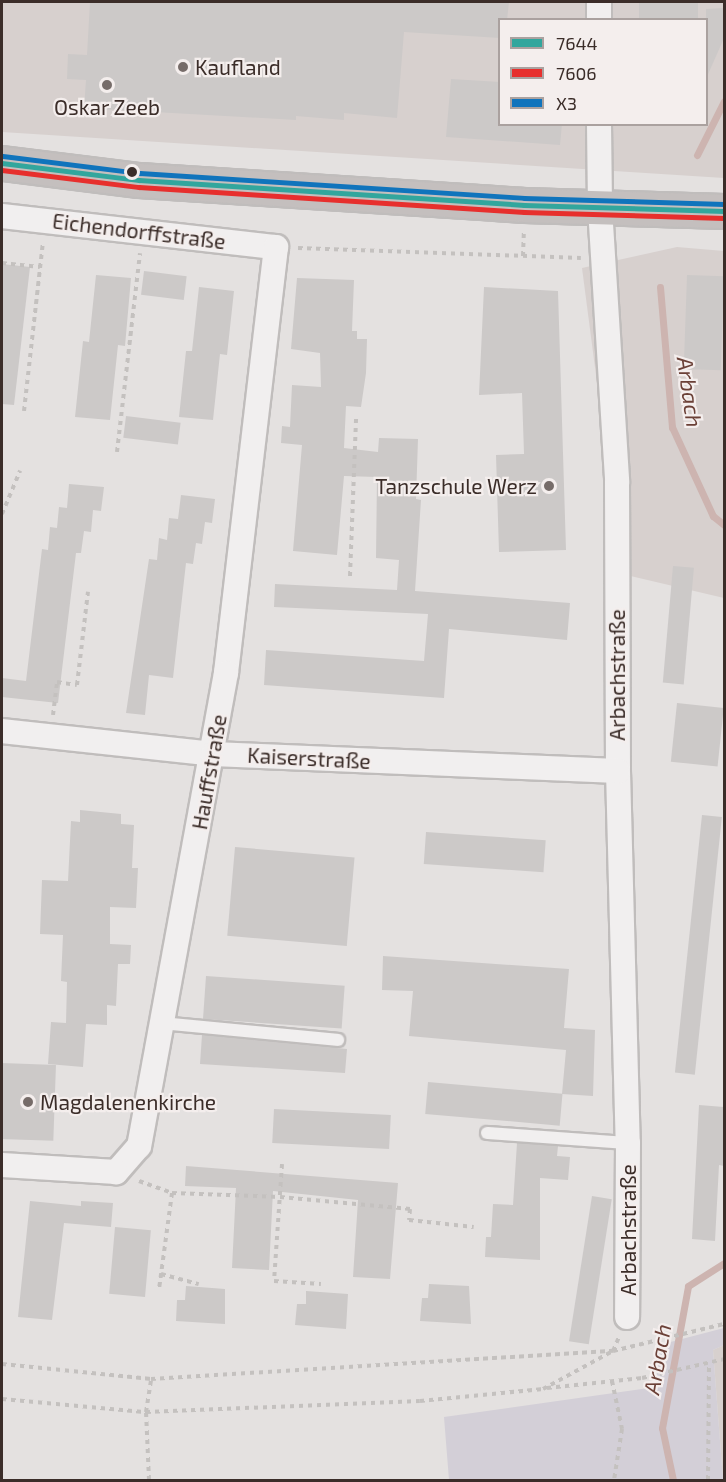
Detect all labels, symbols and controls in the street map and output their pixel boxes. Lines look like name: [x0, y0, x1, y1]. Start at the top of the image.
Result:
legend: [498, 18, 708, 126]
text: 7644: [556, 32, 598, 54]
place label: Kaufland: [195, 54, 281, 80]
marker: Kaufland: [176, 60, 190, 74]
text: 7606: [556, 62, 597, 84]
marker: Oskar Zeeb: [100, 78, 114, 92]
text: X3: [556, 92, 577, 114]
place label: Oskar Zeeb: [54, 94, 160, 120]
unlabelled marker: [126, 166, 138, 178]
street label: Eichendorffstraße: [51, 208, 227, 254]
water label: Arbach: [672, 355, 708, 429]
place label: Tanzschule Werz: [375, 473, 537, 499]
marker: Tanzschule Werz: [542, 479, 556, 493]
street label: Arbachstraße: [604, 609, 630, 741]
street label: Hauffstraße: [186, 712, 232, 832]
street label: Kaiserstraße: [247, 742, 371, 774]
place label: Magdalenenkirche: [40, 1089, 216, 1115]
marker: Magdalenenkirche: [21, 1095, 35, 1109]
street label: Arbachstraße: [615, 1164, 641, 1296]
water label: Arbach: [638, 1322, 676, 1396]

